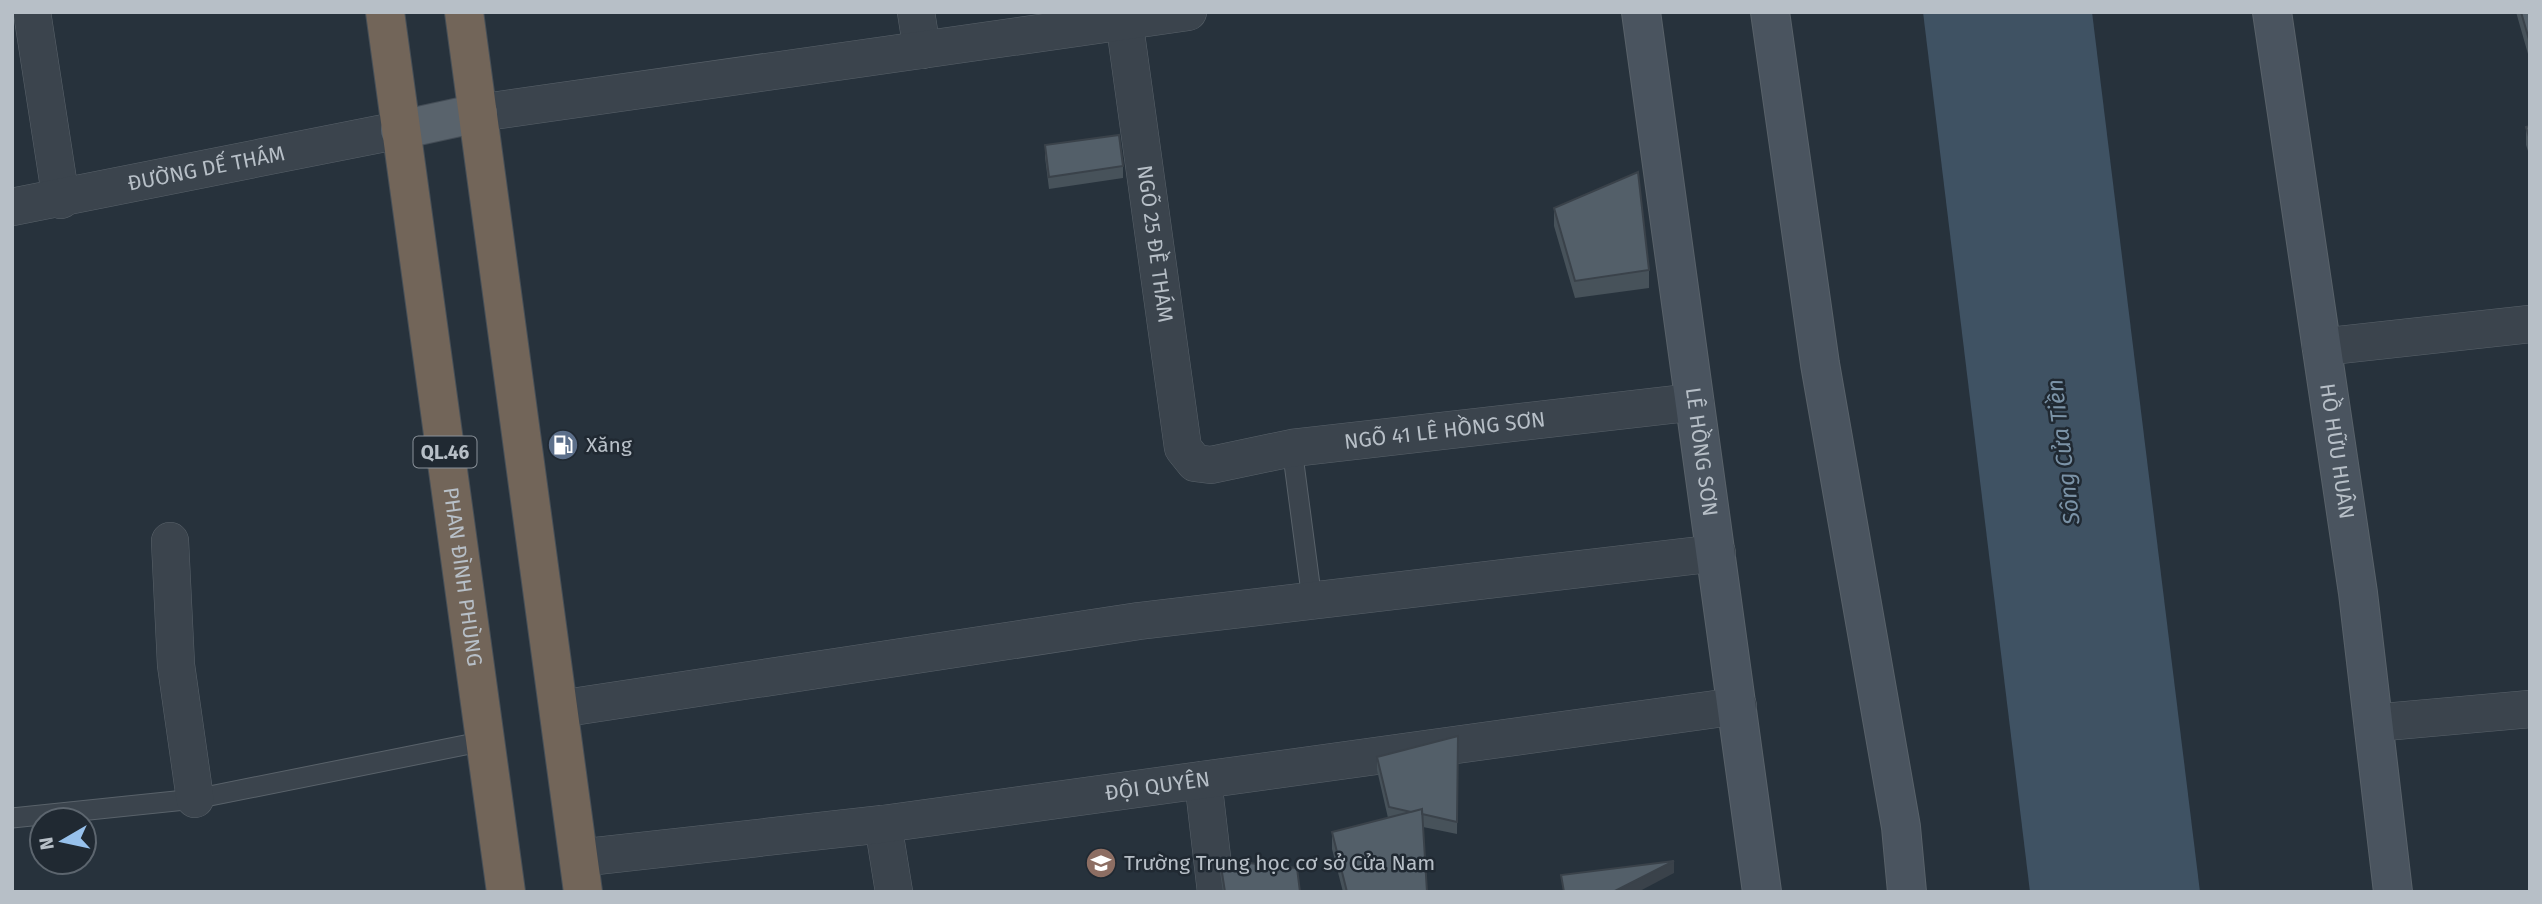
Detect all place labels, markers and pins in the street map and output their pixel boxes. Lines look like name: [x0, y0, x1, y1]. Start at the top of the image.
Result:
fuel station icon: Xăng: [546, 428, 580, 462]
place label: Xăng: [586, 432, 632, 458]
school or university icon: Trường Trung học cơ sở Cửa Nam: [1084, 846, 1118, 880]
place label: Trường Trung học cơ sở Cửa Nam: [1124, 850, 1435, 876]

